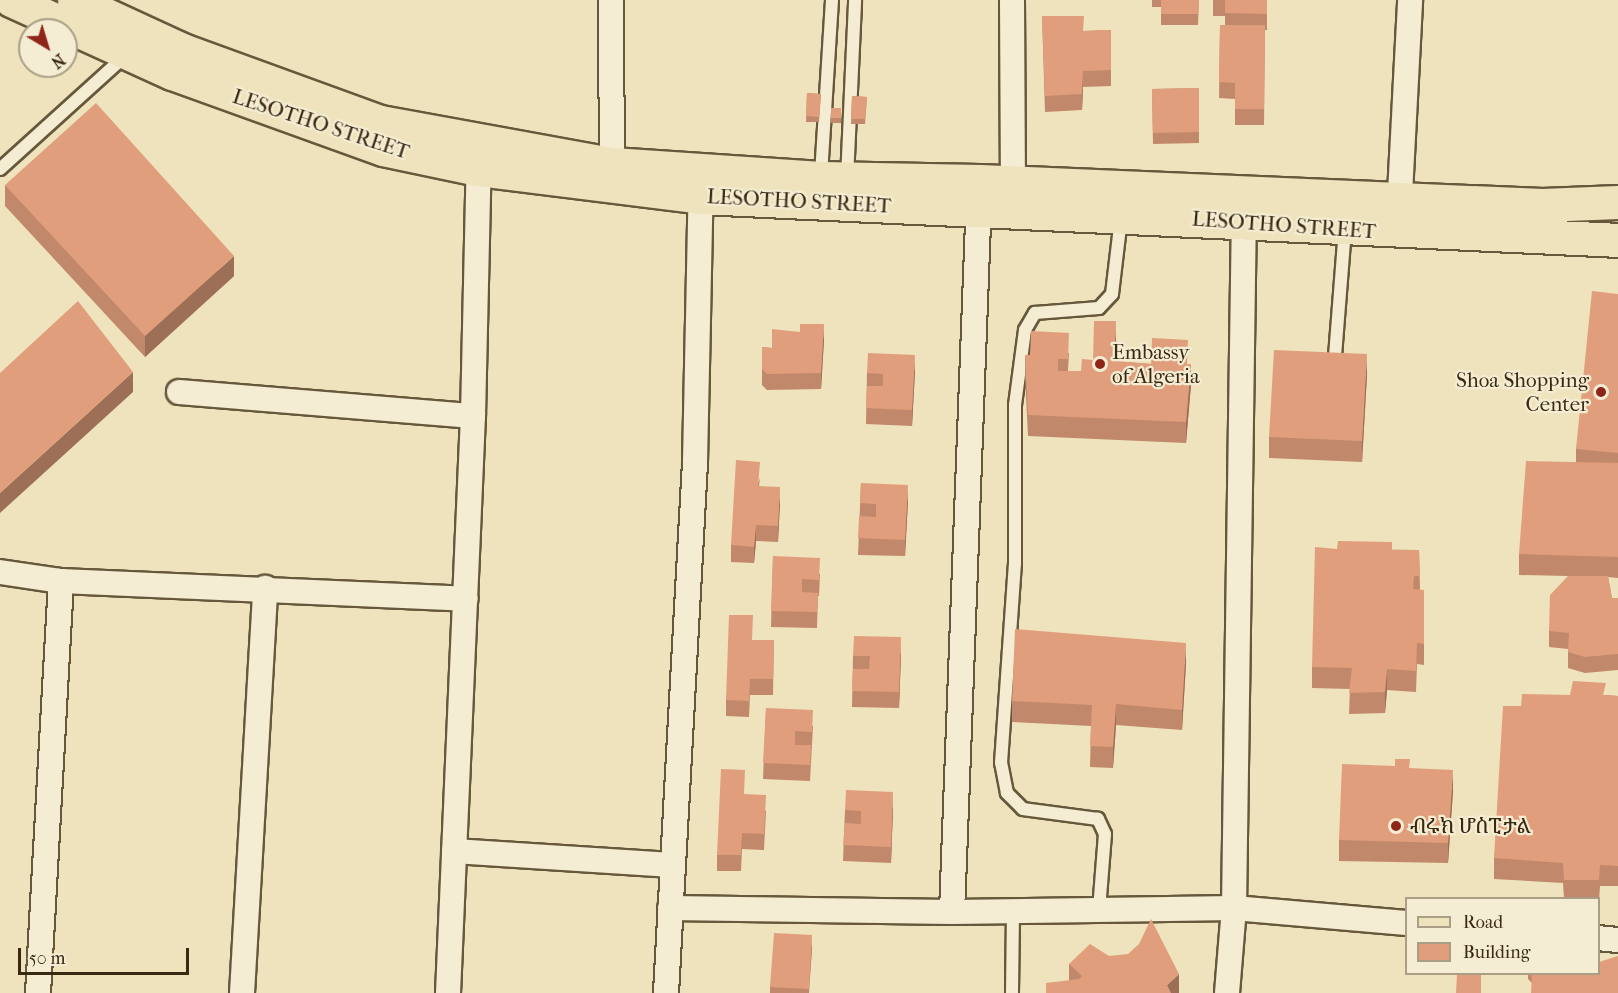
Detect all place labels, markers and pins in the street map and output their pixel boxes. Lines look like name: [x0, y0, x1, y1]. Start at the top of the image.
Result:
place label: Embassy of Algeria: [1112, 339, 1200, 389]
marker: Embassy of Algeria: [1093, 357, 1107, 371]
place label: Shoa Shopping Center: [1456, 367, 1589, 417]
marker: Shoa Shopping Center: [1594, 385, 1608, 399]
place label: ብሩክ ሆስፒታል: [1410, 813, 1531, 839]
marker: ብሩክ ሆስፒታል: [1387, 817, 1405, 835]

